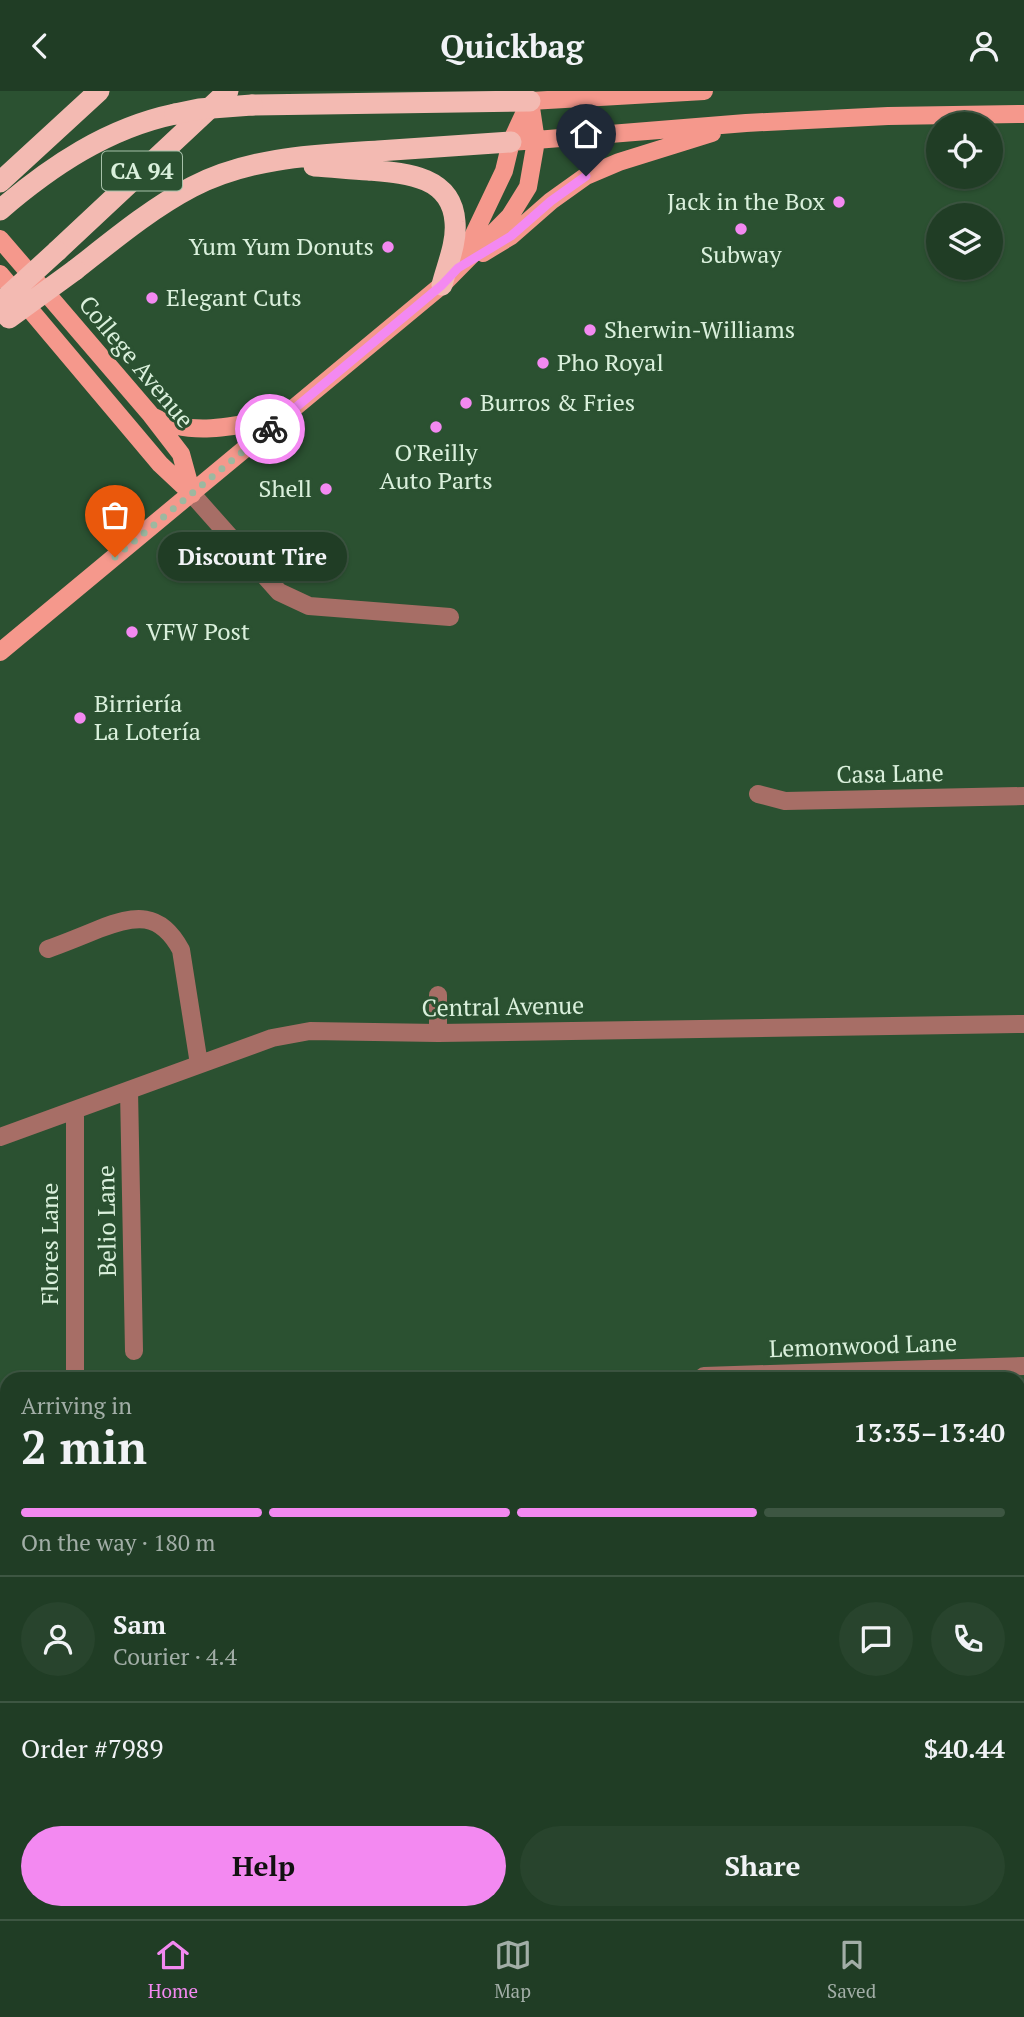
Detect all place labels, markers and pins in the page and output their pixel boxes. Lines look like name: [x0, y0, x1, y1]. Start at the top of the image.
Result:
pin: [556, 104, 616, 176]
place label: Jack in the Box: [667, 185, 826, 217]
marker: Jack in the Box: [831, 194, 847, 210]
marker: Subway: [733, 221, 749, 237]
place label: Yum Yum Donuts: [189, 230, 374, 262]
place label: Subway: [700, 238, 782, 270]
marker: Yum Yum Donuts: [380, 239, 396, 255]
place label: Elegant Cuts: [166, 281, 302, 313]
marker: Elegant Cuts: [144, 290, 160, 306]
place label: Sherwin-Williams: [604, 313, 795, 345]
marker: Sherwin-Williams: [582, 322, 598, 338]
place label: Pho Royal: [557, 346, 664, 378]
marker: Pho Royal: [535, 355, 551, 371]
place label: Burros & Fries: [480, 386, 635, 418]
marker: Burros & Fries: [458, 395, 474, 411]
marker: O'Reilly Auto Parts: [428, 419, 444, 435]
place label: O'Reilly Auto Parts: [379, 436, 493, 496]
place label: Shell: [259, 472, 312, 504]
marker: Shell: [318, 481, 334, 497]
pin: [85, 485, 145, 557]
callout: Discount Tire: [157, 533, 346, 581]
place label: VFW Post: [146, 615, 250, 647]
marker: VFW Post: [124, 624, 140, 640]
place label: Birriería La Lotería: [94, 687, 201, 747]
marker: Birriería La Lotería: [72, 710, 88, 726]

